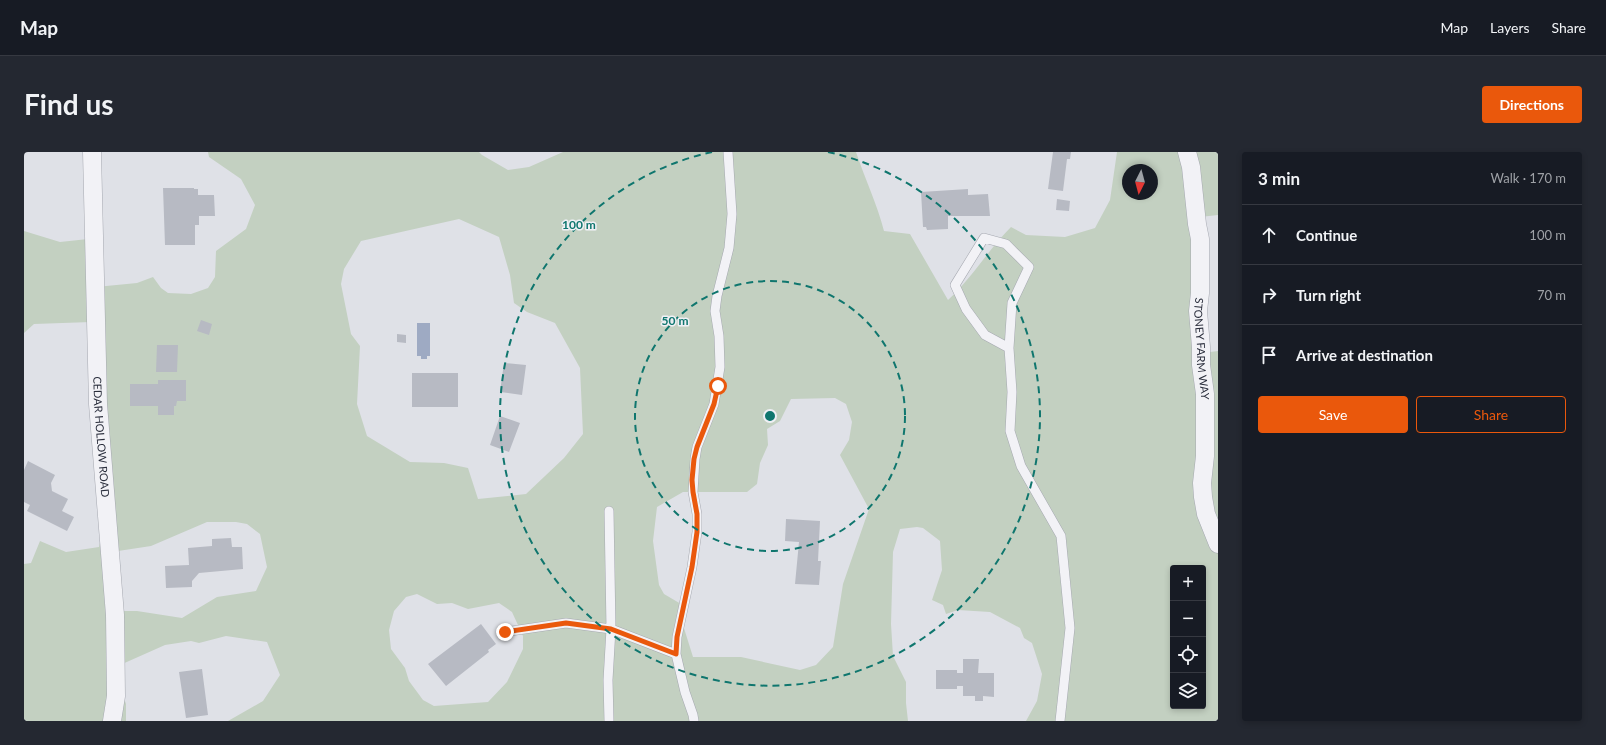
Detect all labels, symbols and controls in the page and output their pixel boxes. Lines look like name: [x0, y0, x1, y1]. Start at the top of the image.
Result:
text: Map: [20, 16, 58, 39]
text: Map: [1440, 19, 1468, 36]
text: Layers: [1490, 19, 1530, 36]
text: Share: [1552, 19, 1586, 36]
button: Directions: [1482, 86, 1582, 123]
text: Find us: [24, 87, 114, 121]
north arrow: [1122, 164, 1158, 200]
text: 3 min: [1258, 168, 1300, 189]
text: Walk · 170 m: [1490, 170, 1566, 186]
text: 100 m: [562, 217, 596, 232]
icon: ahead: [1258, 224, 1280, 246]
text: Continue: [1296, 226, 1357, 244]
text: 100 m: [1529, 227, 1566, 243]
icon: right: [1258, 284, 1280, 306]
text: Turn right: [1296, 286, 1361, 304]
text: 70 m: [1537, 287, 1566, 303]
street label: STONEY FARM WAY: [1192, 297, 1212, 400]
text: 50 m: [662, 313, 688, 328]
icon: arrive: [1258, 344, 1280, 366]
text: Arrive at destination: [1296, 346, 1433, 364]
street label: CEDAR HOLLOW ROAD: [91, 376, 112, 498]
route start: [709, 377, 727, 395]
button: Save: [1258, 396, 1408, 433]
button: Share: [1416, 396, 1566, 433]
centre of rings: [763, 409, 777, 423]
map controls: [1170, 565, 1206, 709]
button: +: [1170, 565, 1206, 601]
button: −: [1170, 601, 1206, 637]
route end: [496, 623, 514, 641]
button: locate: [1170, 637, 1206, 673]
button: layers: [1170, 673, 1206, 709]

